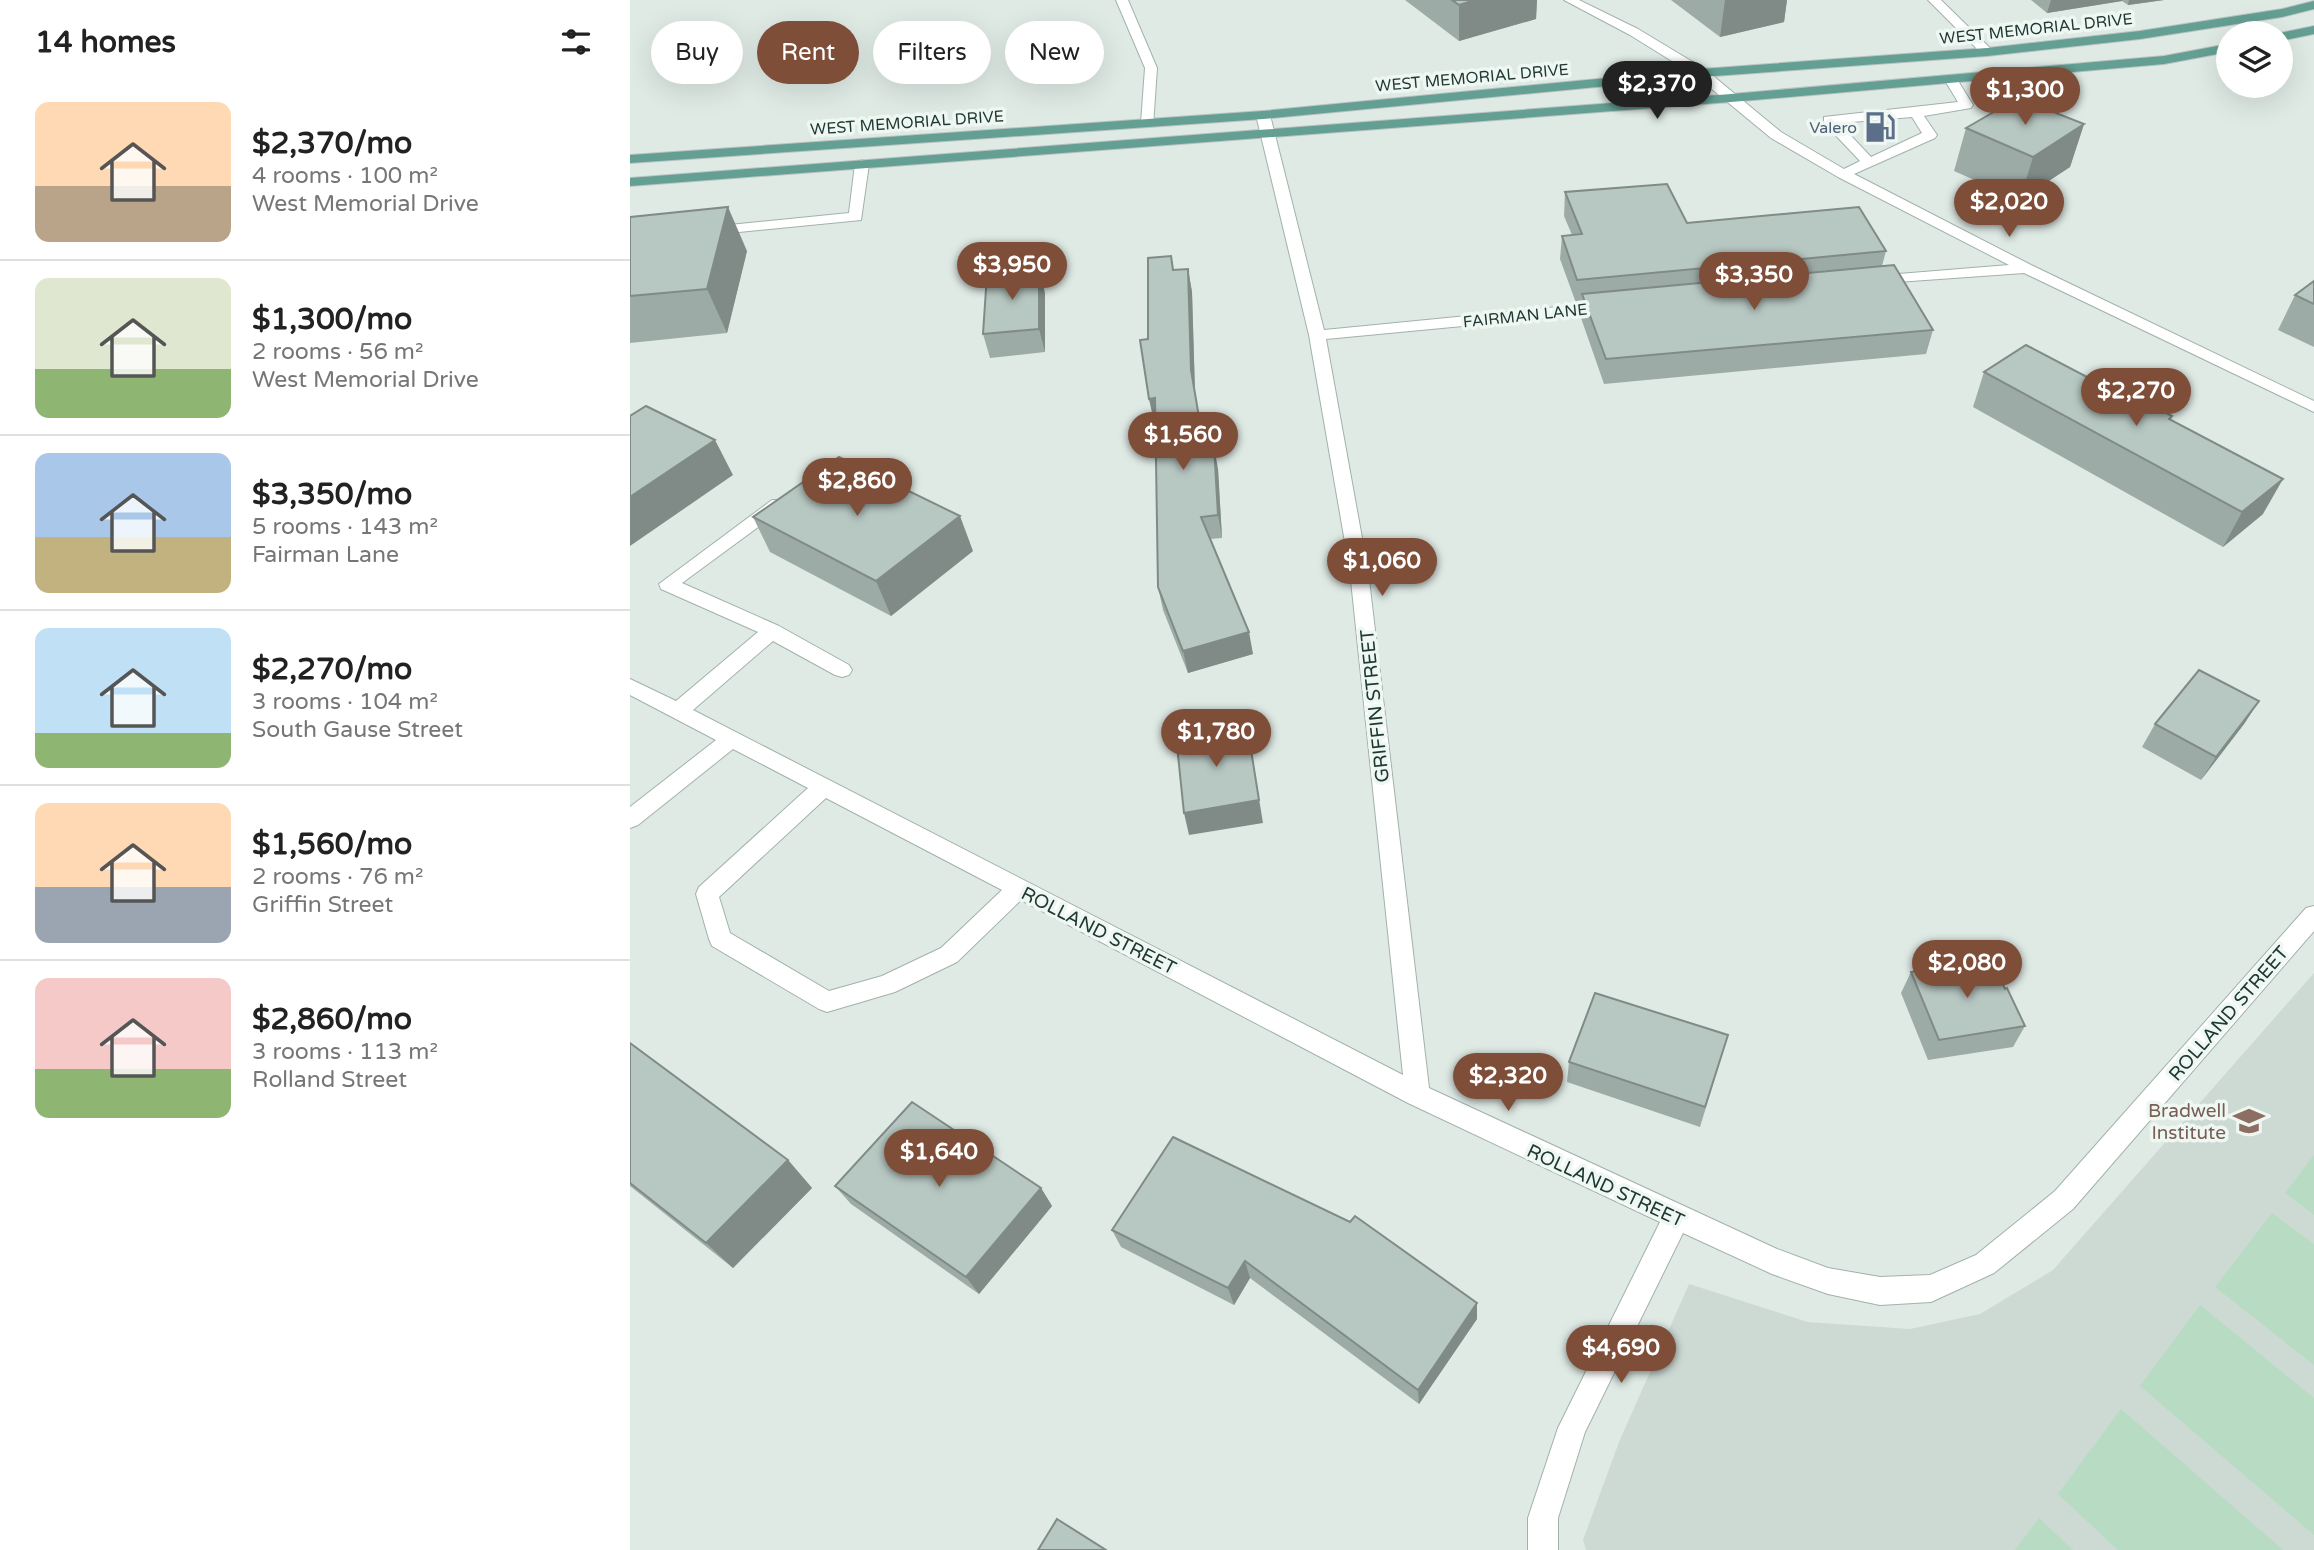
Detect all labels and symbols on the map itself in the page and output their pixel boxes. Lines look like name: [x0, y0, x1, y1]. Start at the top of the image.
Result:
street label: WEST MEMORIAL DRIVE: [1938, 9, 2134, 49]
street label: WEST MEMORIAL DRIVE: [1374, 60, 1570, 96]
pin: $2,370: [1600, 61, 1714, 121]
pin: $1,300: [1968, 68, 2082, 127]
street label: WEST MEMORIAL DRIVE: [809, 106, 1005, 140]
fuel station icon: Valero: [1863, 110, 1897, 144]
place label: Valero: [1809, 118, 1857, 138]
pin: $2,020: [1952, 180, 2066, 239]
pin: $3,950: [955, 243, 1069, 302]
pin: $3,350: [1697, 252, 1811, 312]
street label: FAIRMAN LANE: [1462, 300, 1588, 332]
pin: $2,270: [2079, 368, 2193, 428]
pin: $1,560: [1126, 412, 1240, 472]
pin: $2,860: [800, 458, 914, 518]
pin: $1,060: [1325, 538, 1439, 598]
street label: GRIFFIN STREET: [1356, 628, 1394, 784]
pin: $1,780: [1159, 710, 1273, 769]
street label: ROLLAND STREET: [1017, 882, 1180, 980]
pin: $2,080: [1910, 940, 2024, 1000]
street label: ROLLAND STREET: [2164, 942, 2293, 1085]
pin: $2,320: [1451, 1054, 1565, 1113]
place label: Bradwell Institute: [2148, 1100, 2226, 1144]
school or university icon: Bradwell Institute: [2232, 1104, 2266, 1138]
pin: $1,640: [882, 1130, 996, 1189]
street label: ROLLAND STREET: [1523, 1140, 1688, 1232]
pin: $4,690: [1564, 1326, 1678, 1385]

